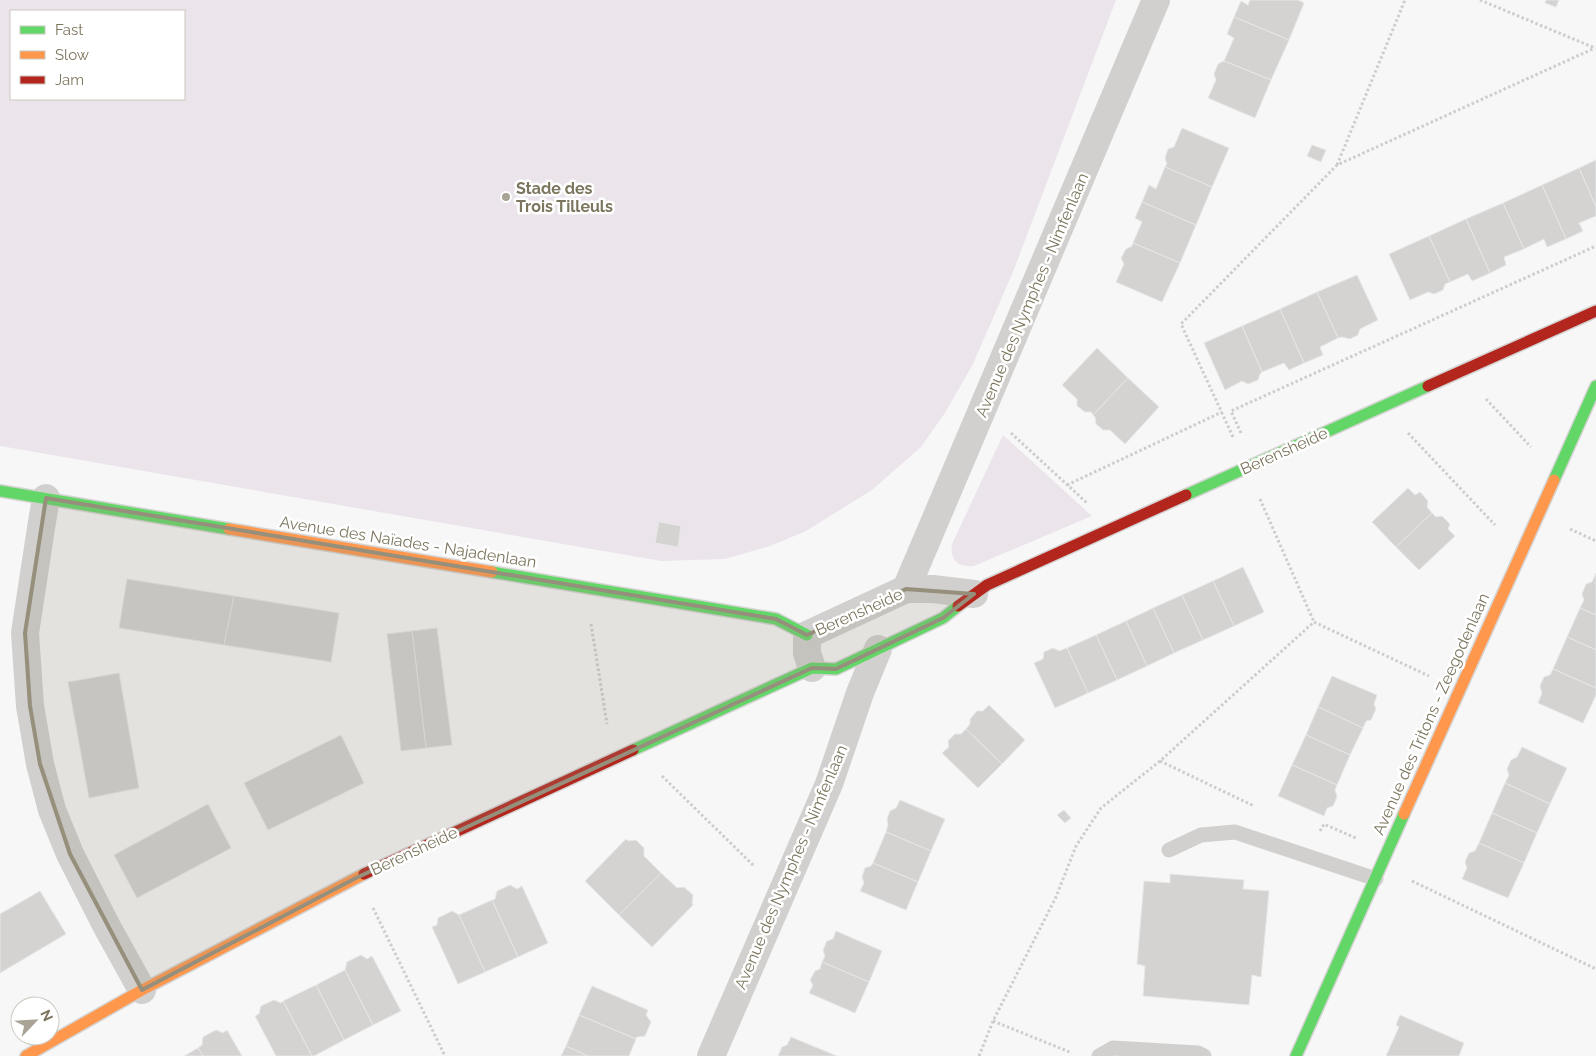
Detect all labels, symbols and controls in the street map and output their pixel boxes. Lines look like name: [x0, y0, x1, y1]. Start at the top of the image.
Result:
legend: [10, 10, 185, 100]
text: Fast: [55, 21, 83, 39]
text: Slow: [55, 46, 89, 64]
text: Jam: [55, 71, 84, 89]
street label: Avenue des Nymphes - Nimfenlaan: [972, 170, 1092, 420]
place label: Stade des Trois Tilleuls: [516, 179, 613, 216]
marker: Stade des Trois Tilleuls: [500, 191, 512, 203]
street label: Berensheide: [1237, 423, 1331, 479]
street label: Avenue des Naïades - Najadenlaan: [278, 512, 538, 572]
street label: Berensheide: [812, 584, 906, 640]
street label: Avenue des Tritons - Zeegodenlaan: [1369, 590, 1493, 838]
street label: Avenue des Nymphes - Nimfenlaan: [731, 742, 851, 992]
street label: Berensheide: [368, 823, 460, 879]
north arrow: [10, 996, 60, 1046]
text: N: [37, 1007, 56, 1024]

